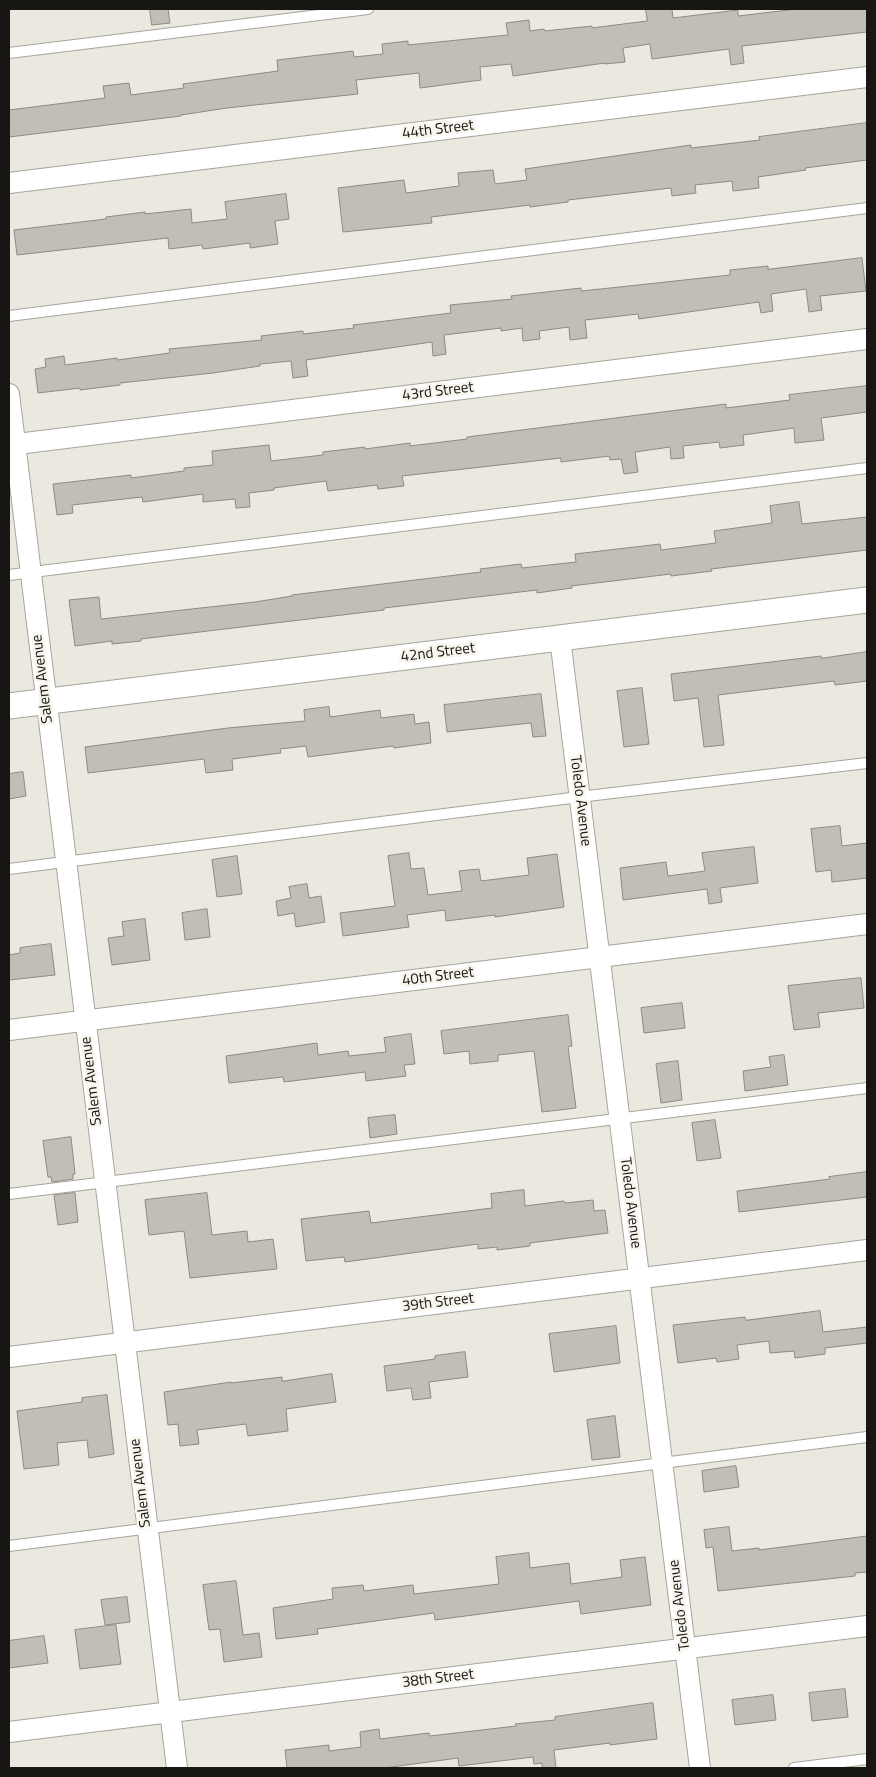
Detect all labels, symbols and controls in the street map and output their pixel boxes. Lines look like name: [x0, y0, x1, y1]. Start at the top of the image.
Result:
street label: 44th Street: [401, 117, 475, 143]
street label: 43rd Street: [401, 379, 475, 405]
street label: Salem Avenue: [29, 634, 57, 724]
street label: 42nd Street: [400, 640, 476, 666]
street label: Toledo Avenue: [565, 754, 595, 848]
street label: 40th Street: [401, 964, 475, 990]
street label: Salem Avenue: [78, 1036, 106, 1126]
street label: Toledo Avenue: [615, 1156, 645, 1250]
street label: 39th Street: [401, 1290, 475, 1316]
street label: Salem Avenue: [127, 1438, 155, 1528]
street label: Toledo Avenue: [665, 1558, 695, 1652]
street label: 38th Street: [401, 1666, 475, 1692]

